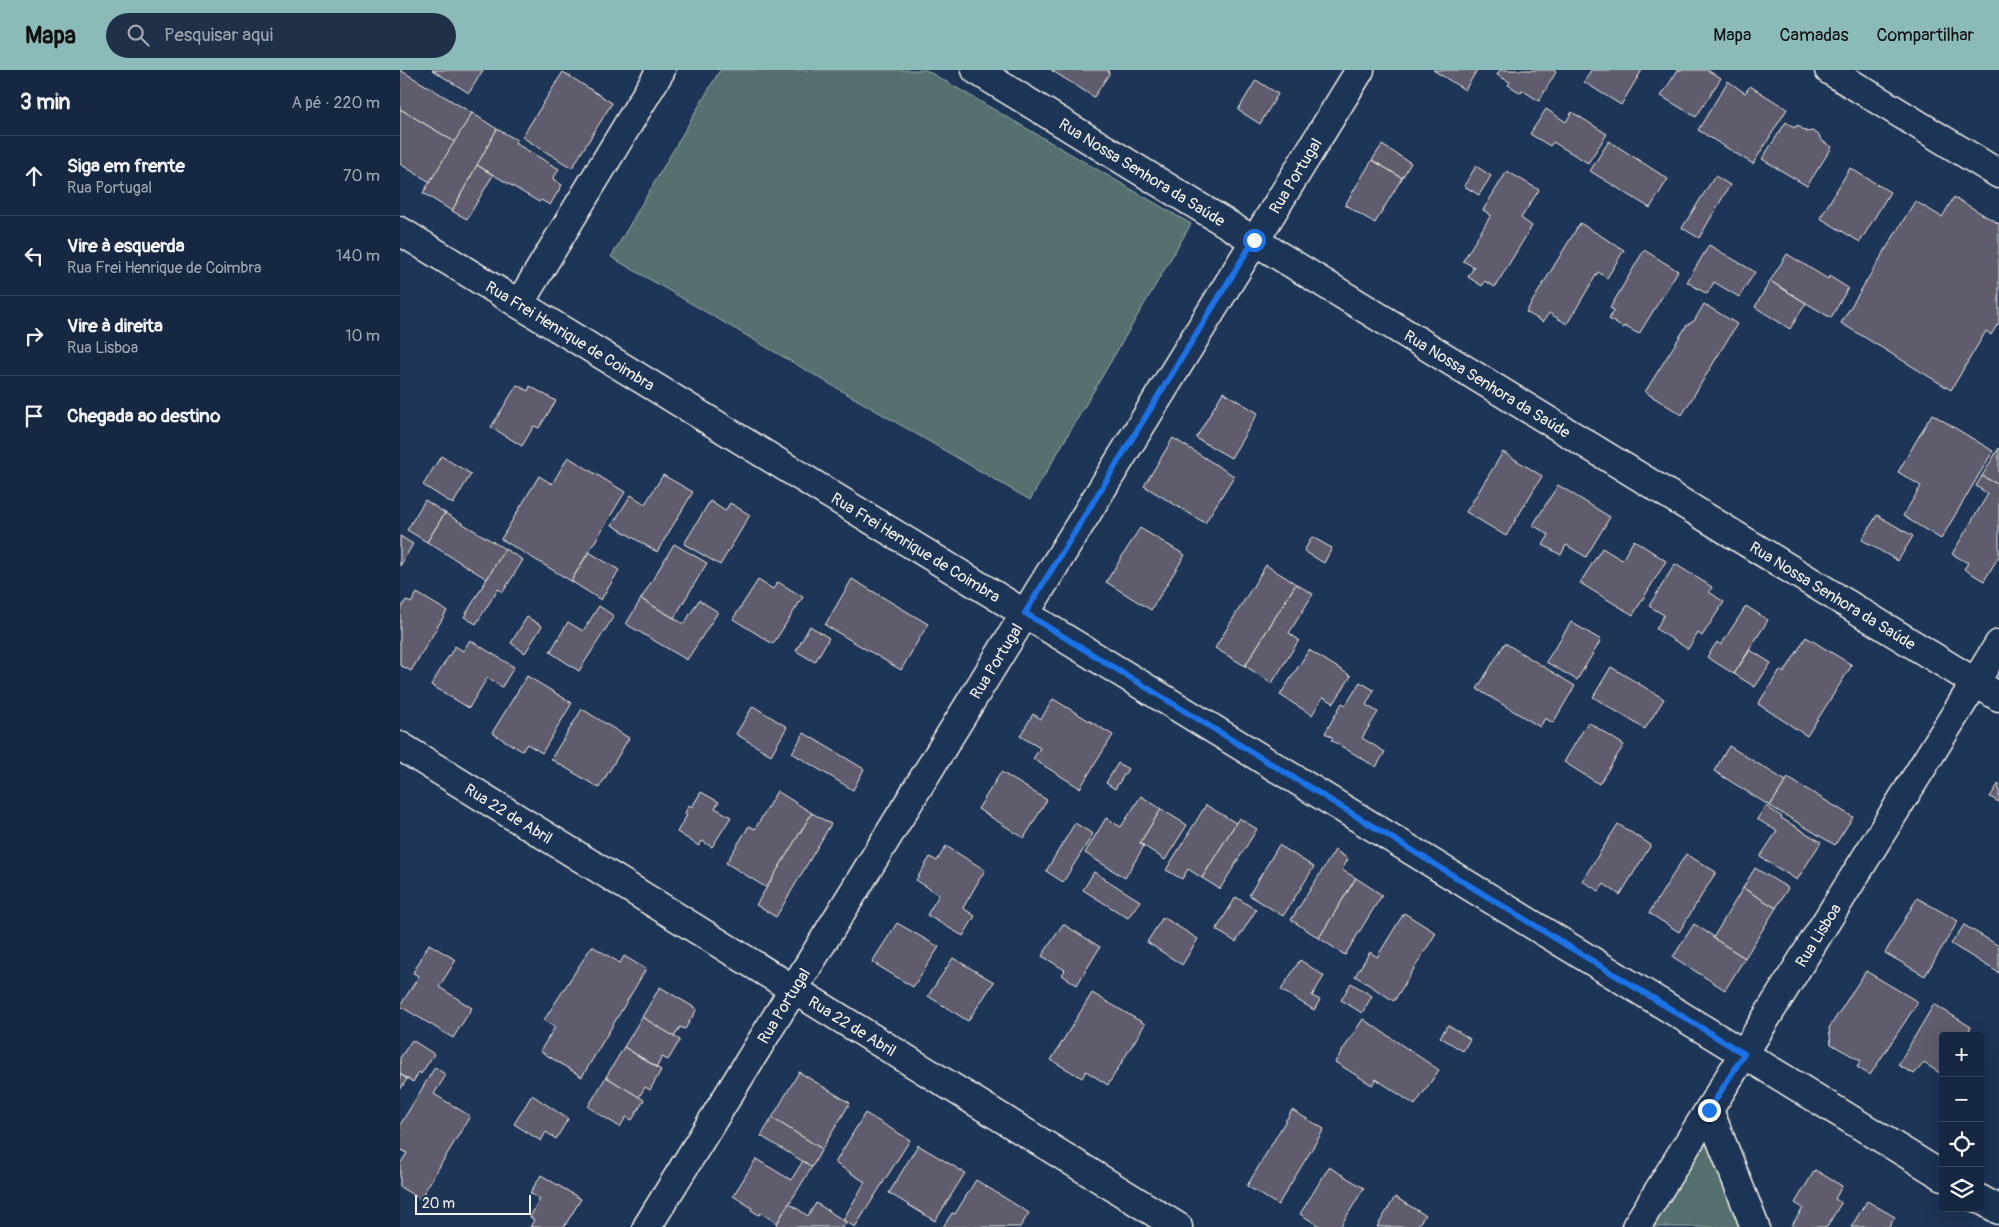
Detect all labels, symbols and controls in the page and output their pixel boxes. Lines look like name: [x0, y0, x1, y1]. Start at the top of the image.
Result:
search box: [106, 13, 456, 58]
text: Mapa: [25, 21, 76, 50]
icon: search: [124, 21, 152, 49]
text: Pesquisar aqui: [164, 23, 273, 47]
text: Mapa: [1713, 24, 1751, 47]
text: Camadas: [1779, 24, 1849, 47]
text: Compartilhar: [1877, 24, 1974, 47]
text: 3 min: [20, 89, 70, 116]
text: A pé · 220 m: [291, 93, 380, 113]
street label: Rua Nossa Senhora da Saúde: [1055, 114, 1229, 231]
street label: Rua Portugal: [1265, 135, 1327, 218]
text: Siga em frente: [67, 154, 185, 178]
icon: ahead: [20, 162, 48, 190]
text: 70 m: [343, 166, 380, 186]
text: Rua Portugal: [67, 178, 152, 198]
route start: [1243, 229, 1266, 252]
text: Vire à esquerda: [67, 234, 185, 258]
icon: left: [20, 242, 48, 270]
text: 140 m: [336, 246, 380, 266]
text: Rua Frei Henrique de Coimbra: [67, 258, 262, 278]
street label: Rua Frei Henrique de Coimbra: [482, 277, 658, 396]
text: Vire à direita: [67, 314, 163, 338]
icon: right: [20, 322, 48, 350]
text: 10 m: [345, 326, 380, 346]
street label: Rua Nossa Senhora da Saúde: [1400, 326, 1574, 443]
text: Rua Lisboa: [67, 338, 138, 358]
icon: arrive: [20, 402, 48, 430]
text: Chegada ao destino: [67, 404, 220, 428]
street label: Rua Frei Henrique de Coimbra: [827, 488, 1004, 607]
street label: Rua Nossa Senhora da Saúde: [1746, 537, 1919, 655]
street label: Rua Portugal: [966, 620, 1028, 703]
street label: Rua 22 de Abril: [461, 779, 556, 849]
street label: Rua Lisboa: [1791, 900, 1846, 971]
street label: Rua Portugal: [753, 965, 815, 1048]
street label: Rua 22 de Abril: [804, 992, 900, 1061]
map controls: [1939, 1032, 1984, 1212]
button: +: [1939, 1032, 1984, 1077]
button: −: [1939, 1077, 1984, 1122]
route end: [1698, 1099, 1721, 1122]
button: locate: [1939, 1122, 1984, 1167]
button: layers: [1939, 1167, 1984, 1212]
scale bar: [415, 1192, 531, 1215]
text: 20 m: [422, 1195, 455, 1212]

